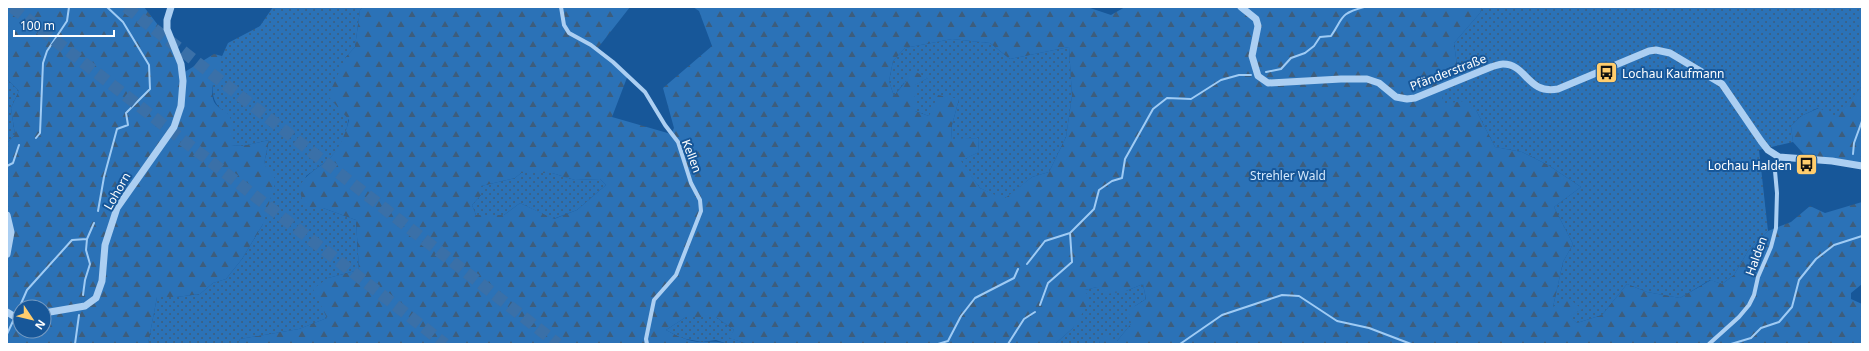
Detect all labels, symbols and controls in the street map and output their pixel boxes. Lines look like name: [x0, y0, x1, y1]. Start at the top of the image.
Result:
scale bar: [14, 12, 114, 38]
text: 100 m: [20, 17, 55, 34]
street label: Pfänderstraße: [1407, 50, 1489, 94]
bus stop icon: Lochau Kaufmann: [1594, 60, 1620, 86]
place label: Lochau Kaufmann: [1622, 65, 1724, 82]
street label: Kellen: [678, 137, 706, 175]
bus stop icon: Lochau Halden: [1794, 152, 1820, 178]
place label: Lochau Halden: [1708, 157, 1792, 174]
park label: Strehler Wald: [1250, 167, 1326, 184]
street label: Lohorn: [99, 169, 135, 213]
street label: Halden: [1741, 234, 1771, 278]
north arrow: [12, 299, 52, 339]
text: N: [32, 317, 49, 333]

